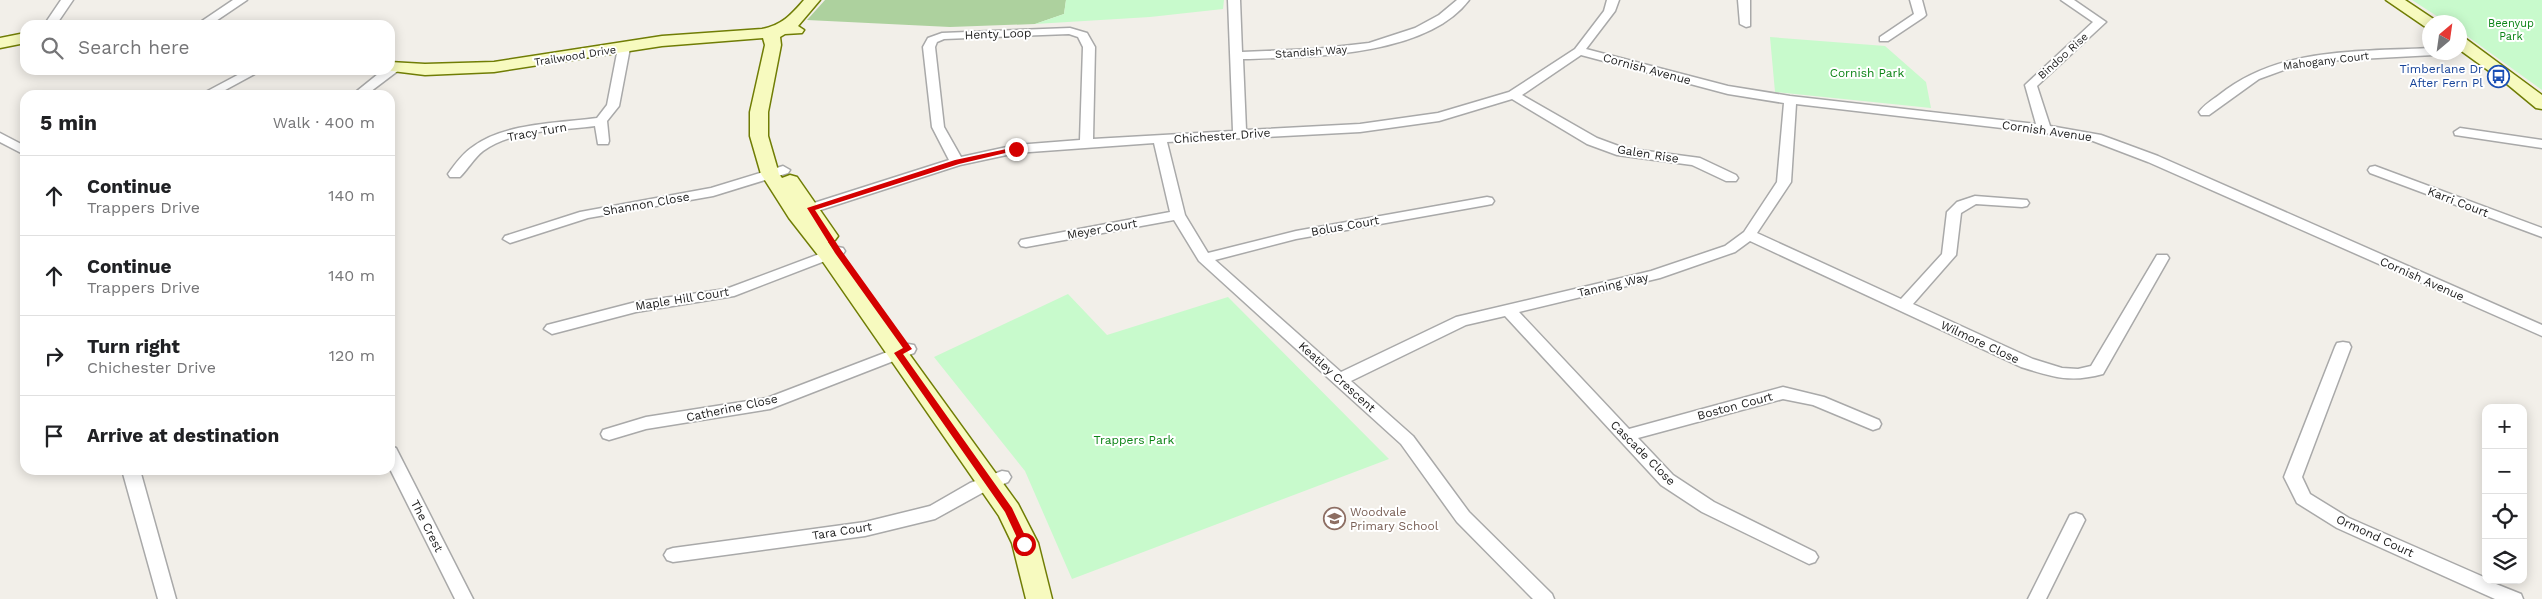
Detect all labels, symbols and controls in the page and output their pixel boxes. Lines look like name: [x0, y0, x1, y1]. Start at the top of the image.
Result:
north arrow: [2422, 15, 2467, 60]
park label: Beenyup Park: [2488, 17, 2534, 43]
search box: [20, 20, 395, 75]
street label: Henty Loop: [964, 26, 1032, 42]
street label: Bindoo Rise: [2035, 30, 2091, 82]
icon: search: [38, 34, 66, 62]
text: Search here: [78, 36, 189, 59]
street label: Trailwood Drive: [533, 43, 617, 69]
street label: Standish Way: [1274, 43, 1348, 61]
street label: Mahogany Court: [2282, 49, 2370, 73]
street label: Cornish Avenue: [1601, 50, 1693, 88]
place label: Timberlane Dr After Fern Pl: [2400, 62, 2483, 90]
bus stop icon: Timberlane Dr After Fern Pl: [2487, 64, 2511, 88]
park label: Cornish Park: [1830, 66, 1904, 80]
text: 5 min: [40, 110, 97, 135]
text: Walk · 400 m: [273, 113, 375, 132]
street label: Cornish Avenue: [2001, 118, 2093, 144]
street label: Tracy Turn: [506, 120, 568, 144]
street label: Chichester Drive: [1173, 126, 1271, 146]
route end: [1005, 138, 1028, 161]
street label: Galen Rise: [1616, 142, 1680, 166]
text: Continue: [87, 175, 171, 198]
icon: ahead: [40, 182, 68, 210]
street label: Karri Court: [2426, 184, 2490, 220]
text: 140 m: [328, 186, 375, 205]
street label: Shannon Close: [602, 189, 691, 219]
text: Trappers Drive: [87, 198, 200, 217]
street label: Bolus Court: [1310, 213, 1380, 239]
street label: Meyer Court: [1066, 216, 1138, 242]
street label: Cornish Avenue: [2378, 254, 2466, 304]
text: Continue: [87, 255, 171, 278]
icon: ahead: [40, 262, 68, 290]
text: 140 m: [328, 266, 375, 285]
street label: Tanning Way: [1576, 270, 1651, 300]
text: Trappers Drive: [87, 278, 200, 297]
street label: Maple Hill Court: [634, 285, 730, 313]
street label: Wilmore Close: [1938, 318, 2022, 366]
text: Turn right: [87, 335, 180, 358]
street label: Keatley Crescent: [1296, 339, 1378, 415]
icon: right: [40, 342, 68, 370]
text: 120 m: [329, 346, 375, 365]
text: Chichester Drive: [87, 358, 216, 377]
street label: Boston Court: [1696, 389, 1774, 423]
street label: Catherine Close: [685, 391, 779, 425]
map controls: [2482, 404, 2527, 584]
button: +: [2482, 404, 2527, 449]
street label: Cascade Close: [1608, 418, 1678, 488]
icon: arrive: [40, 422, 68, 450]
text: Arrive at destination: [87, 424, 279, 447]
park label: Trappers Park: [1094, 433, 1175, 447]
button: −: [2482, 449, 2527, 494]
button: locate: [2482, 494, 2527, 539]
street label: The Crest: [408, 498, 446, 554]
place label: Woodvale Primary School: [1350, 505, 1439, 533]
school or university icon: Woodvale Primary School: [1322, 507, 1346, 531]
street label: Ormond Court: [2334, 512, 2416, 560]
street label: Tara Court: [811, 519, 873, 543]
route start: [1013, 533, 1036, 556]
button: layers: [2482, 539, 2527, 584]

